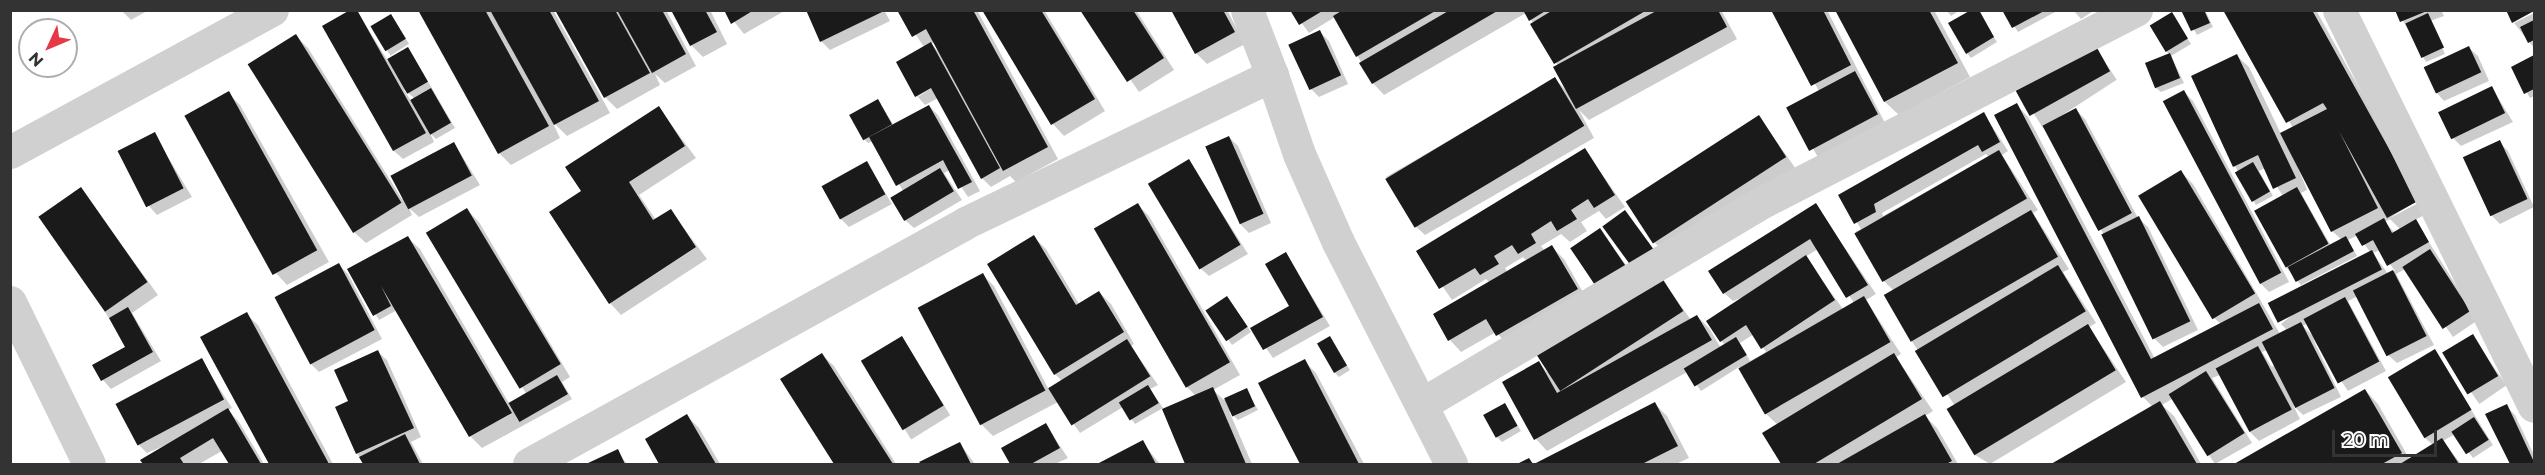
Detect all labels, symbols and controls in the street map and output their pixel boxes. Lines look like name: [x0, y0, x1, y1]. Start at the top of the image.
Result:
north arrow: [18, 18, 78, 78]
text: N: [25, 48, 47, 71]
scale bar: [2335, 418, 2440, 456]
text: 20 m: [2343, 429, 2389, 451]

